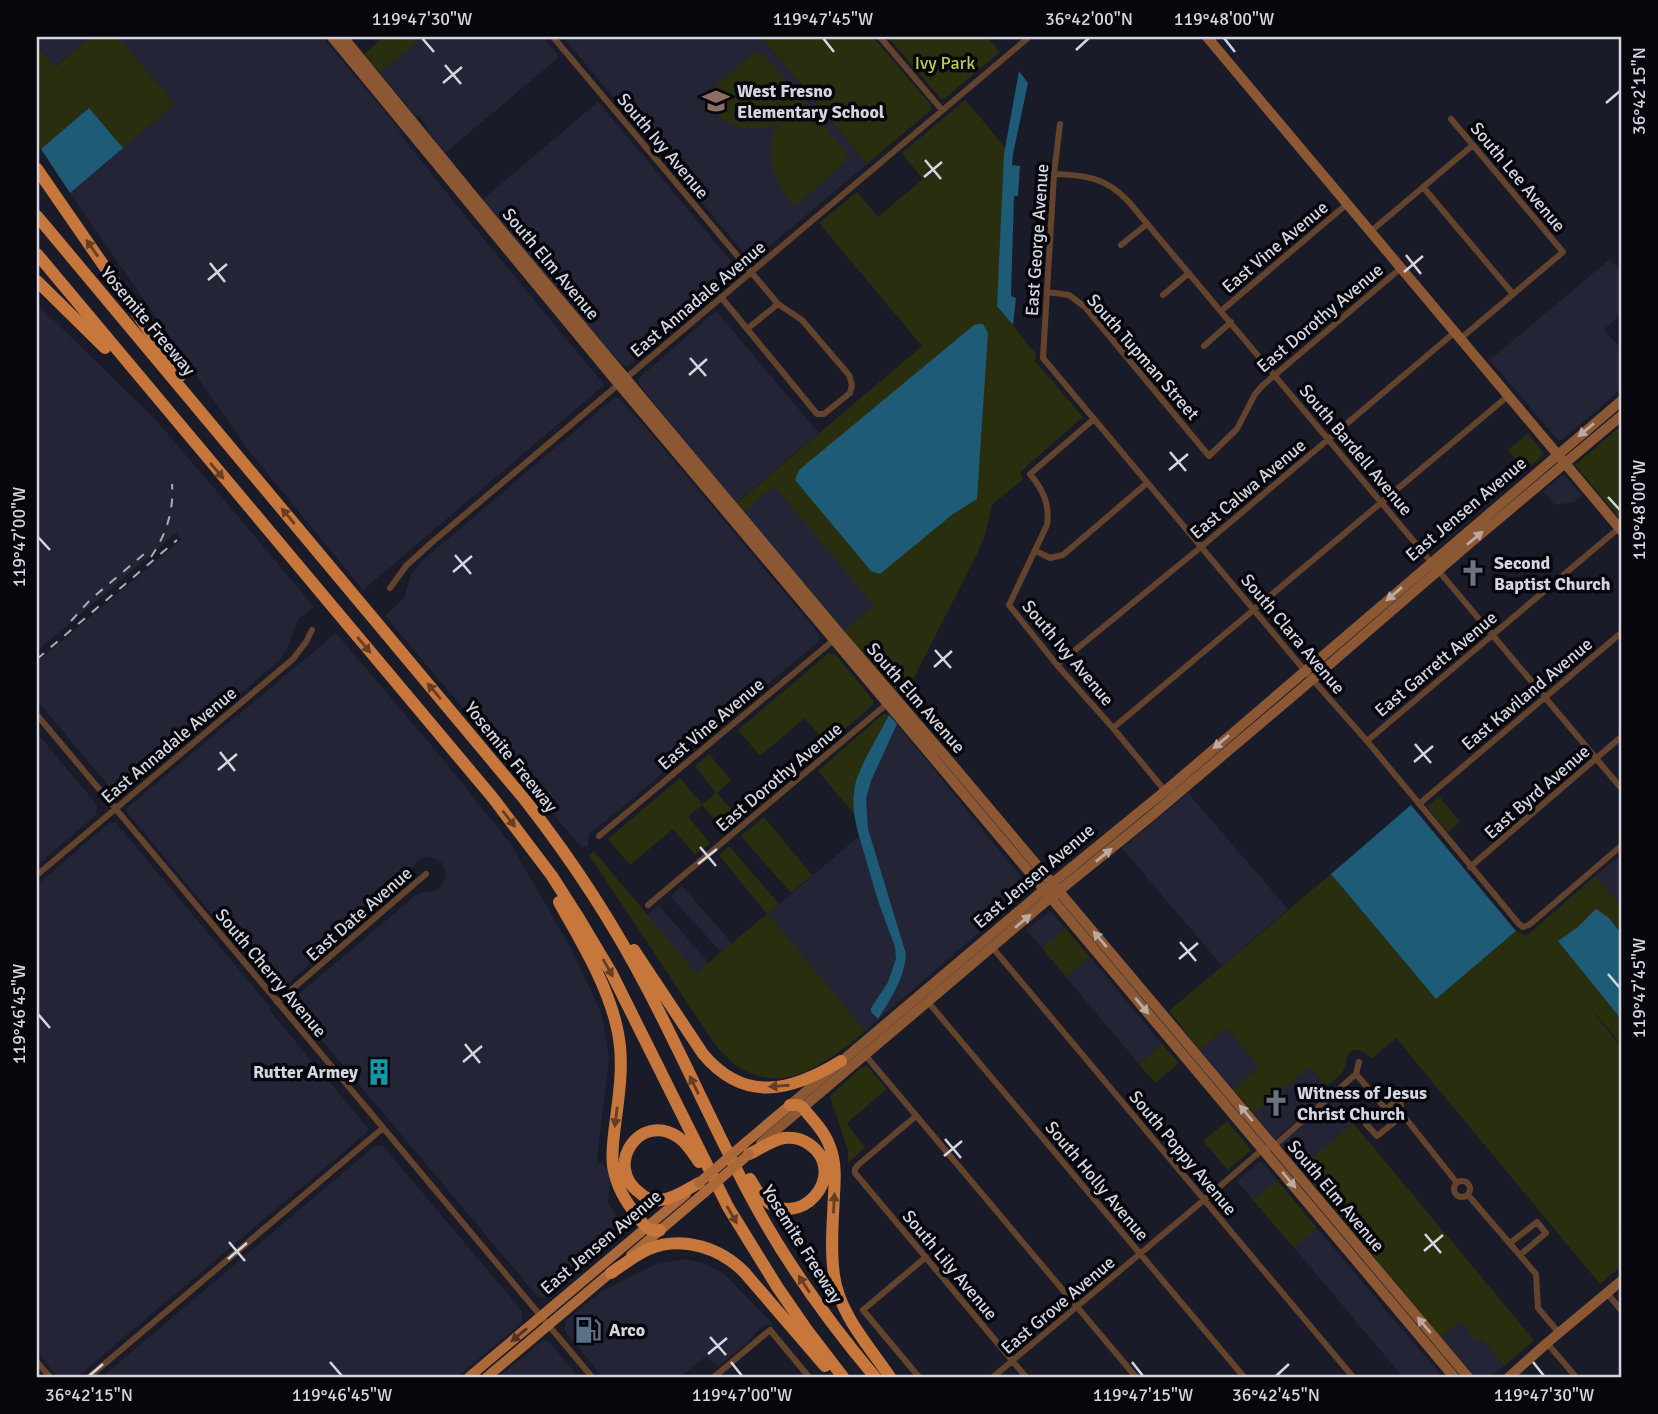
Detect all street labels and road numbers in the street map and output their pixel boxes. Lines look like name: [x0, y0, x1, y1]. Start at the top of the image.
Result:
street label: South Ivy Avenue: [612, 89, 714, 203]
street label: South Lee Avenue: [1466, 118, 1570, 236]
street label: East George Avenue: [1021, 163, 1053, 317]
street label: East Vine Avenue: [1218, 196, 1332, 298]
street label: South Elm Avenue: [498, 204, 604, 324]
street label: East Annadale Avenue: [626, 236, 770, 362]
street label: East Dorothy Avenue: [1252, 259, 1388, 377]
street label: Yosemite Freeway: [96, 262, 200, 380]
street label: South Tupman Street: [1082, 289, 1204, 425]
street label: South Bardell Avenue: [1295, 380, 1417, 520]
street label: East Calwa Avenue: [1186, 434, 1310, 544]
street label: East Jensen Avenue: [1401, 452, 1531, 566]
street label: South Clara Avenue: [1236, 569, 1350, 699]
street label: South Ivy Avenue: [1017, 596, 1119, 710]
street label: East Garrett Avenue: [1370, 606, 1502, 722]
street label: East Kaviland Avenue: [1457, 633, 1597, 755]
street label: South Elm Avenue: [862, 638, 970, 758]
street label: East Vine Avenue: [654, 673, 768, 775]
street label: East Annadale Avenue: [97, 682, 241, 808]
street label: Yosemite Freeway: [460, 697, 563, 817]
street label: East Dorothy Avenue: [711, 718, 847, 836]
street label: East Byrd Avenue: [1480, 740, 1594, 844]
street label: East Jensen Avenue: [969, 819, 1099, 933]
street label: East Date Avenue: [302, 862, 416, 966]
street label: South Cherry Avenue: [211, 904, 331, 1042]
street label: South Poppy Avenue: [1124, 1086, 1242, 1220]
street label: South Holly Avenue: [1040, 1117, 1154, 1245]
street label: South Elm Avenue: [1283, 1136, 1389, 1256]
street label: Yosemite Freeway: [757, 1181, 848, 1308]
street label: East Jensen Avenue: [536, 1185, 666, 1299]
street label: South Lily Avenue: [898, 1205, 1002, 1325]
street label: East Grove Avenue: [997, 1251, 1119, 1359]

